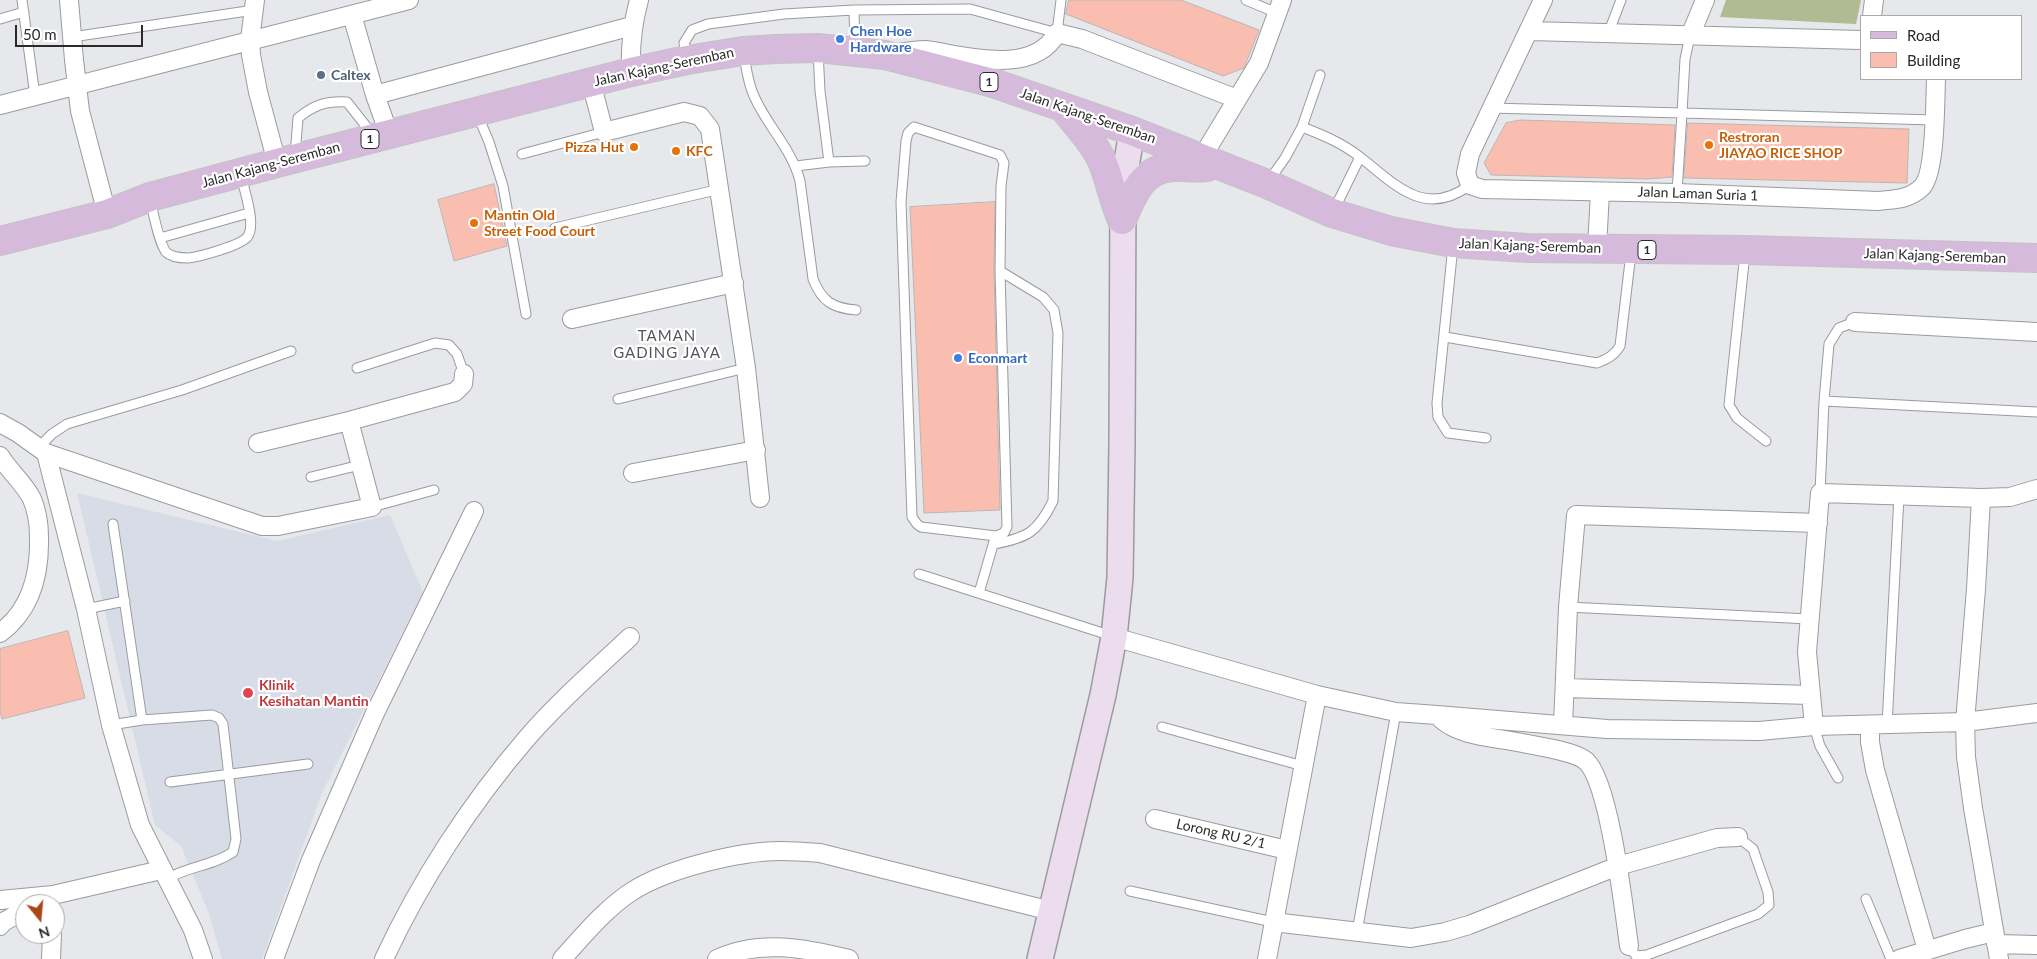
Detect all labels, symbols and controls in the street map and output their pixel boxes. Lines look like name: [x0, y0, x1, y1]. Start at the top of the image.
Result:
scale bar: [18, 15, 145, 47]
legend: [1860, 15, 2022, 80]
place label: Chen Hoe Hardware: [850, 23, 912, 56]
text: 50 m: [23, 25, 57, 43]
text: Road: [1907, 26, 1940, 44]
marker: Chen Hoe Hardware: [834, 33, 846, 45]
street label: Jalan Kajang-Seremban: [593, 44, 735, 90]
text: Building: [1907, 51, 1960, 69]
place label: Caltex: [331, 67, 371, 83]
marker: Caltex: [315, 69, 327, 81]
road number: 1: [980, 72, 998, 91]
street label: Jalan Kajang-Seremban: [1018, 85, 1158, 147]
place label: Restroran JIAYAO RICE SHOP: [1719, 129, 1842, 162]
road number: 1: [361, 130, 379, 148]
street label: Jalan Kajang-Seremban: [200, 138, 342, 192]
place label: Pizza Hut: [565, 139, 624, 155]
marker: Restroran JIAYAO RICE SHOP: [1703, 139, 1715, 151]
marker: Pizza Hut: [628, 141, 640, 153]
place label: KFC: [686, 143, 713, 159]
marker: KFC: [670, 145, 682, 157]
street label: Jalan Laman Suria 1: [1637, 183, 1759, 205]
place label: Mantin Old Street Food Court: [484, 207, 595, 240]
marker: Mantin Old Street Food Court: [468, 217, 480, 229]
street label: Jalan Kajang-Seremban: [1459, 235, 1601, 257]
road number: 1: [1638, 240, 1656, 260]
street label: Jalan Kajang-Seremban: [1864, 245, 2006, 267]
district label: TAMAN GADING JAYA: [612, 327, 722, 362]
place label: Econmart: [968, 350, 1028, 366]
marker: Econmart: [952, 352, 964, 364]
place label: Klinik Kesihatan Mantin: [259, 677, 369, 710]
marker: Klinik Kesihatan Mantin: [241, 686, 255, 700]
street label: Lorong RU 2/1: [1175, 816, 1267, 852]
north arrow: [15, 894, 65, 944]
text: N: [37, 923, 52, 943]

